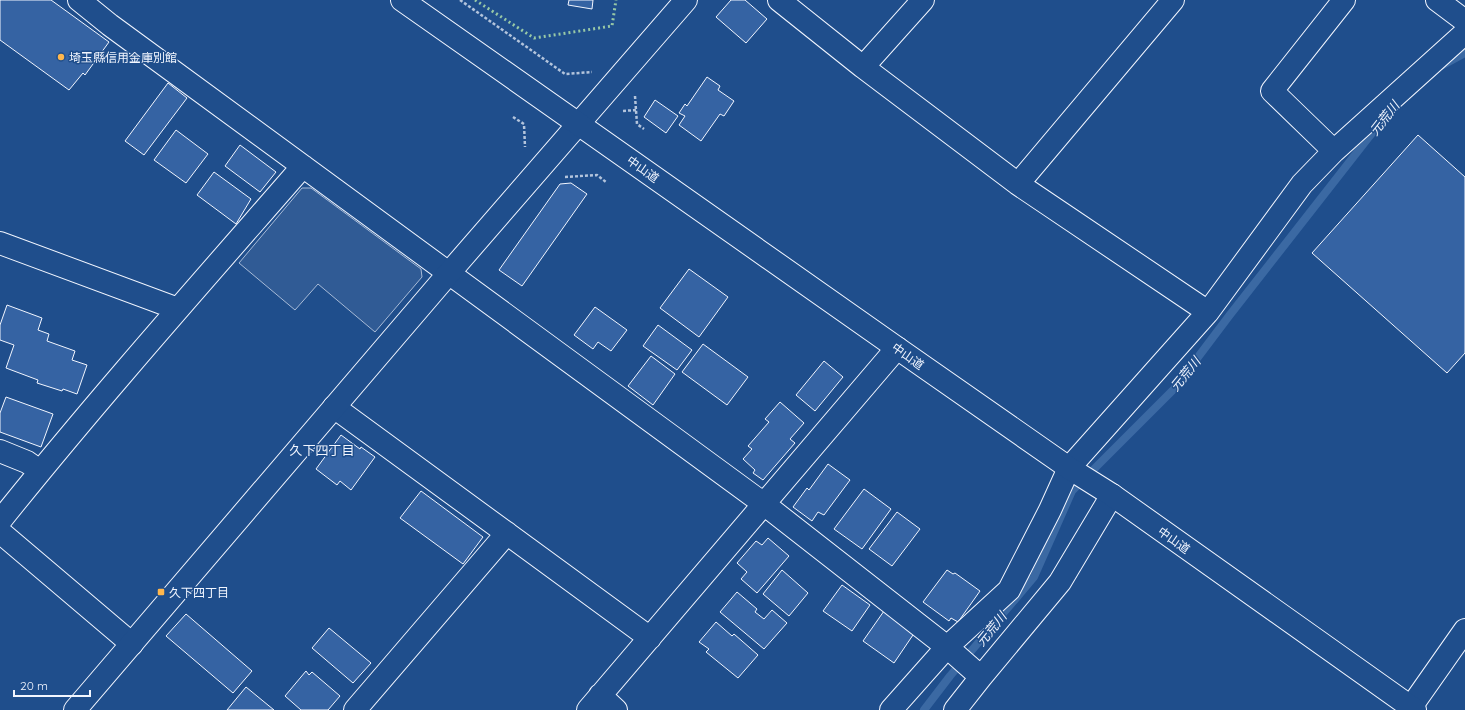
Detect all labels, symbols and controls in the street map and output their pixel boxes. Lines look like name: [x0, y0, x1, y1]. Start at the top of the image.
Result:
place label: 埼玉縣信用金庫別館: [69, 50, 177, 65]
marker: 埼玉縣信用金庫別館: [56, 52, 66, 62]
water label: 元荒川: [1366, 96, 1404, 138]
street label: 中山道: [624, 153, 662, 185]
street label: 中山道: [889, 340, 927, 372]
water label: 元荒川: [1167, 352, 1205, 394]
district label: 久下四丁目: [289, 442, 355, 458]
street label: 中山道: [1155, 524, 1193, 556]
place label: 久下四丁目: [169, 585, 229, 600]
marker: 久下四丁目: [156, 587, 166, 597]
water label: 元荒川: [973, 607, 1011, 649]
scale bar: [14, 672, 90, 698]
text: 20 m: [20, 678, 48, 693]

